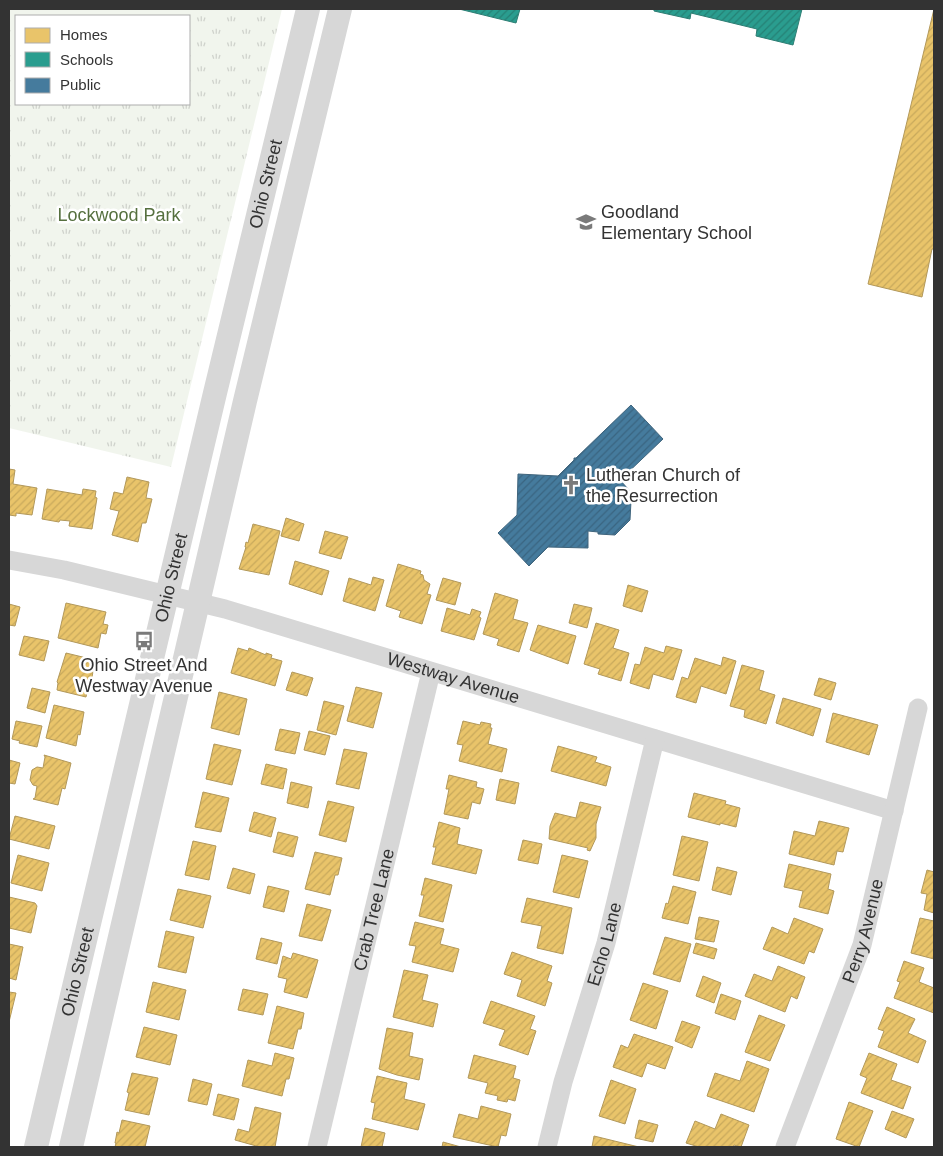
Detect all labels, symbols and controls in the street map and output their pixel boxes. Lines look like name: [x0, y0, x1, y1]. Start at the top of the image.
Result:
legend: [15, 15, 190, 105]
text: Homes: [60, 26, 108, 43]
text: Schools: [60, 51, 113, 68]
text: Public: [60, 76, 101, 93]
street label: Ohio Street: [245, 137, 286, 231]
place label: Goodland Elementary School: [601, 202, 752, 243]
park label: Lockwood Park: [57, 205, 182, 225]
school or university icon: Goodland Elementary School: [575, 211, 597, 233]
place label: Lutheran Church of the Resurrection: [586, 465, 741, 506]
church icon: Lutheran Church of the Resurrection: [560, 474, 582, 496]
street label: Ohio Street: [151, 531, 191, 624]
bus stop icon: Ohio Street And Westway Avenue: [133, 630, 155, 652]
street label: Westway Avenue: [385, 648, 522, 707]
place label: Ohio Street And Westway Avenue: [75, 655, 213, 696]
street label: Crab Tree Lane: [350, 847, 398, 973]
street label: Perry Avenue: [838, 877, 887, 986]
street label: Echo Lane: [583, 900, 625, 988]
street label: Ohio Street: [57, 925, 98, 1019]

